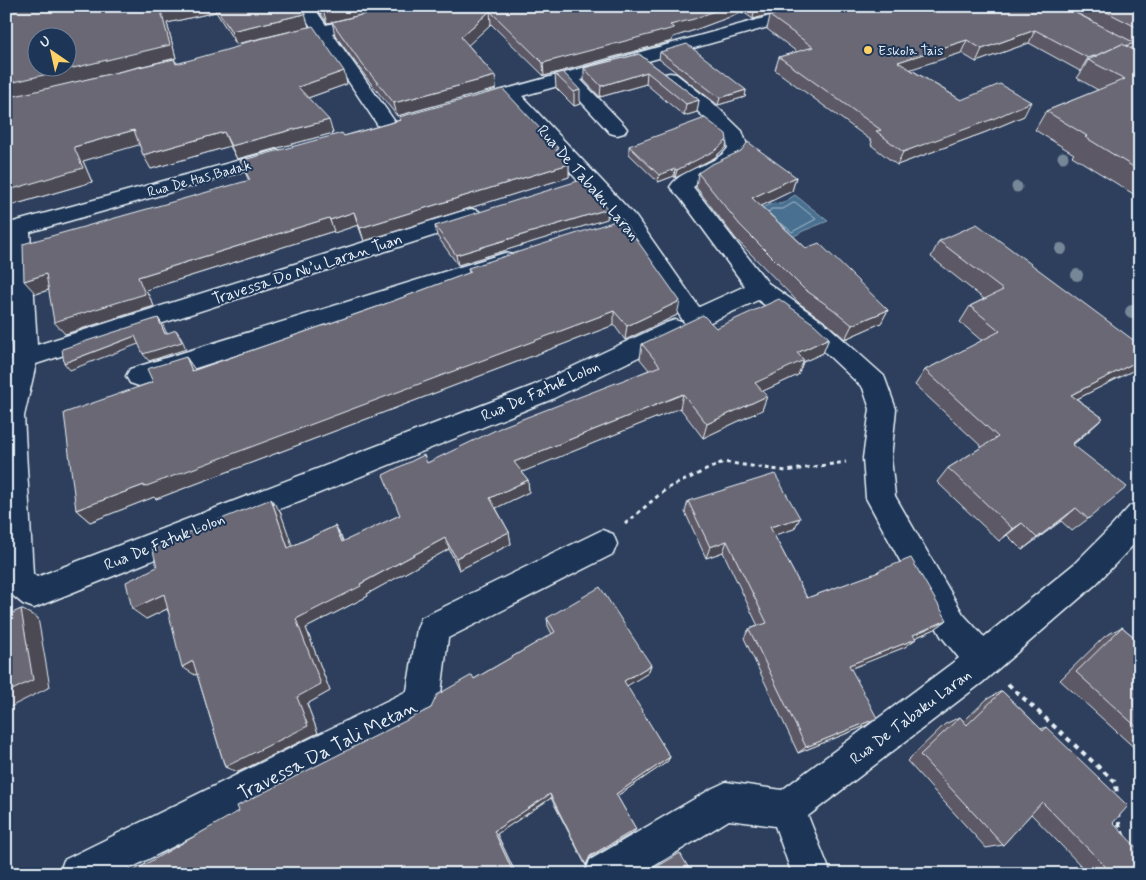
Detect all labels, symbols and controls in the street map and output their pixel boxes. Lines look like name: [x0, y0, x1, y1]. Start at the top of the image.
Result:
north arrow: [28, 28, 78, 78]
text: U: [36, 32, 54, 52]
place label: Eskola Tais: [878, 42, 943, 60]
marker: Eskola Tais: [862, 44, 874, 56]
street label: Rua De Tabaku Laran: [532, 121, 644, 245]
street label: Rua De Has Badak: [145, 156, 253, 201]
street label: Travessa Do Nu’u Laran Tuan: [210, 229, 405, 310]
street label: Rua De Fatuk Lolon: [478, 356, 603, 427]
street label: Rua De Fatuk Lolon: [101, 509, 228, 576]
street label: Rua De Tabaku Laran: [846, 665, 976, 770]
street label: Travessa Da Tali Metan: [234, 694, 422, 806]

